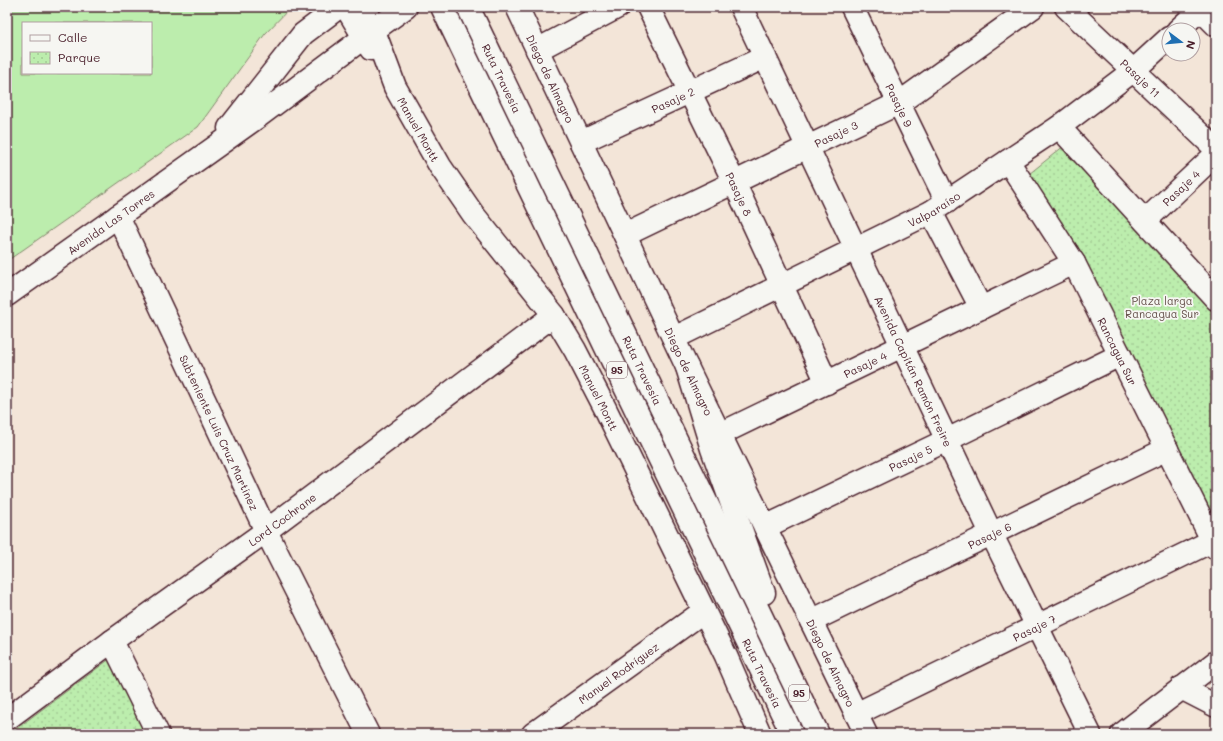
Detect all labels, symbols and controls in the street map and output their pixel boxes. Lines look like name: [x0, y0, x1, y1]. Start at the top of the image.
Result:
legend: [22, 22, 152, 74]
north arrow: [1161, 22, 1201, 62]
text: Calle: [58, 29, 88, 45]
street label: Diego de Almagro: [523, 32, 578, 125]
text: N: [1183, 39, 1199, 51]
street label: Ruta Travesía: [479, 41, 525, 115]
text: Parque: [58, 49, 101, 65]
street label: Pasaje 11: [1118, 55, 1164, 100]
street label: Pasaje 9: [883, 81, 917, 130]
street label: Pasaje 2: [649, 83, 697, 116]
street label: Manuel Montt: [395, 94, 443, 164]
street label: Pasaje 3: [812, 116, 860, 150]
street label: Pasaje 4: [1159, 166, 1203, 209]
street label: Pasaje 8: [723, 169, 756, 218]
street label: Avenida Las Torres: [64, 185, 157, 258]
street label: Valparaíso: [905, 187, 963, 230]
street label: Avenida Capitán Ramón Freire: [872, 293, 956, 449]
park label: Plaza larga Rancagua Sur: [1125, 293, 1199, 321]
street label: Rancagua Sur: [1095, 315, 1141, 388]
street label: Diego de Almagro: [662, 325, 717, 418]
street label: Ruta Travesía: [620, 333, 666, 407]
street label: Pasaje 4: [841, 347, 890, 381]
street label: Subteniente Luis Cruz Martínez: [177, 352, 263, 513]
street label: Manuel Montt: [576, 362, 622, 433]
road number: 95: [607, 362, 627, 378]
street label: Pasaje 5: [886, 441, 934, 474]
street label: Lord Cochrane: [245, 489, 319, 549]
street label: Pasaje 6: [965, 518, 1013, 552]
street label: Pasaje 7: [1010, 611, 1058, 644]
street label: Diego de Almagro: [803, 616, 859, 709]
street label: Ruta Travesía: [739, 636, 786, 710]
street label: Manuel Rodríguez: [575, 639, 662, 707]
road number: 95: [789, 685, 809, 701]

